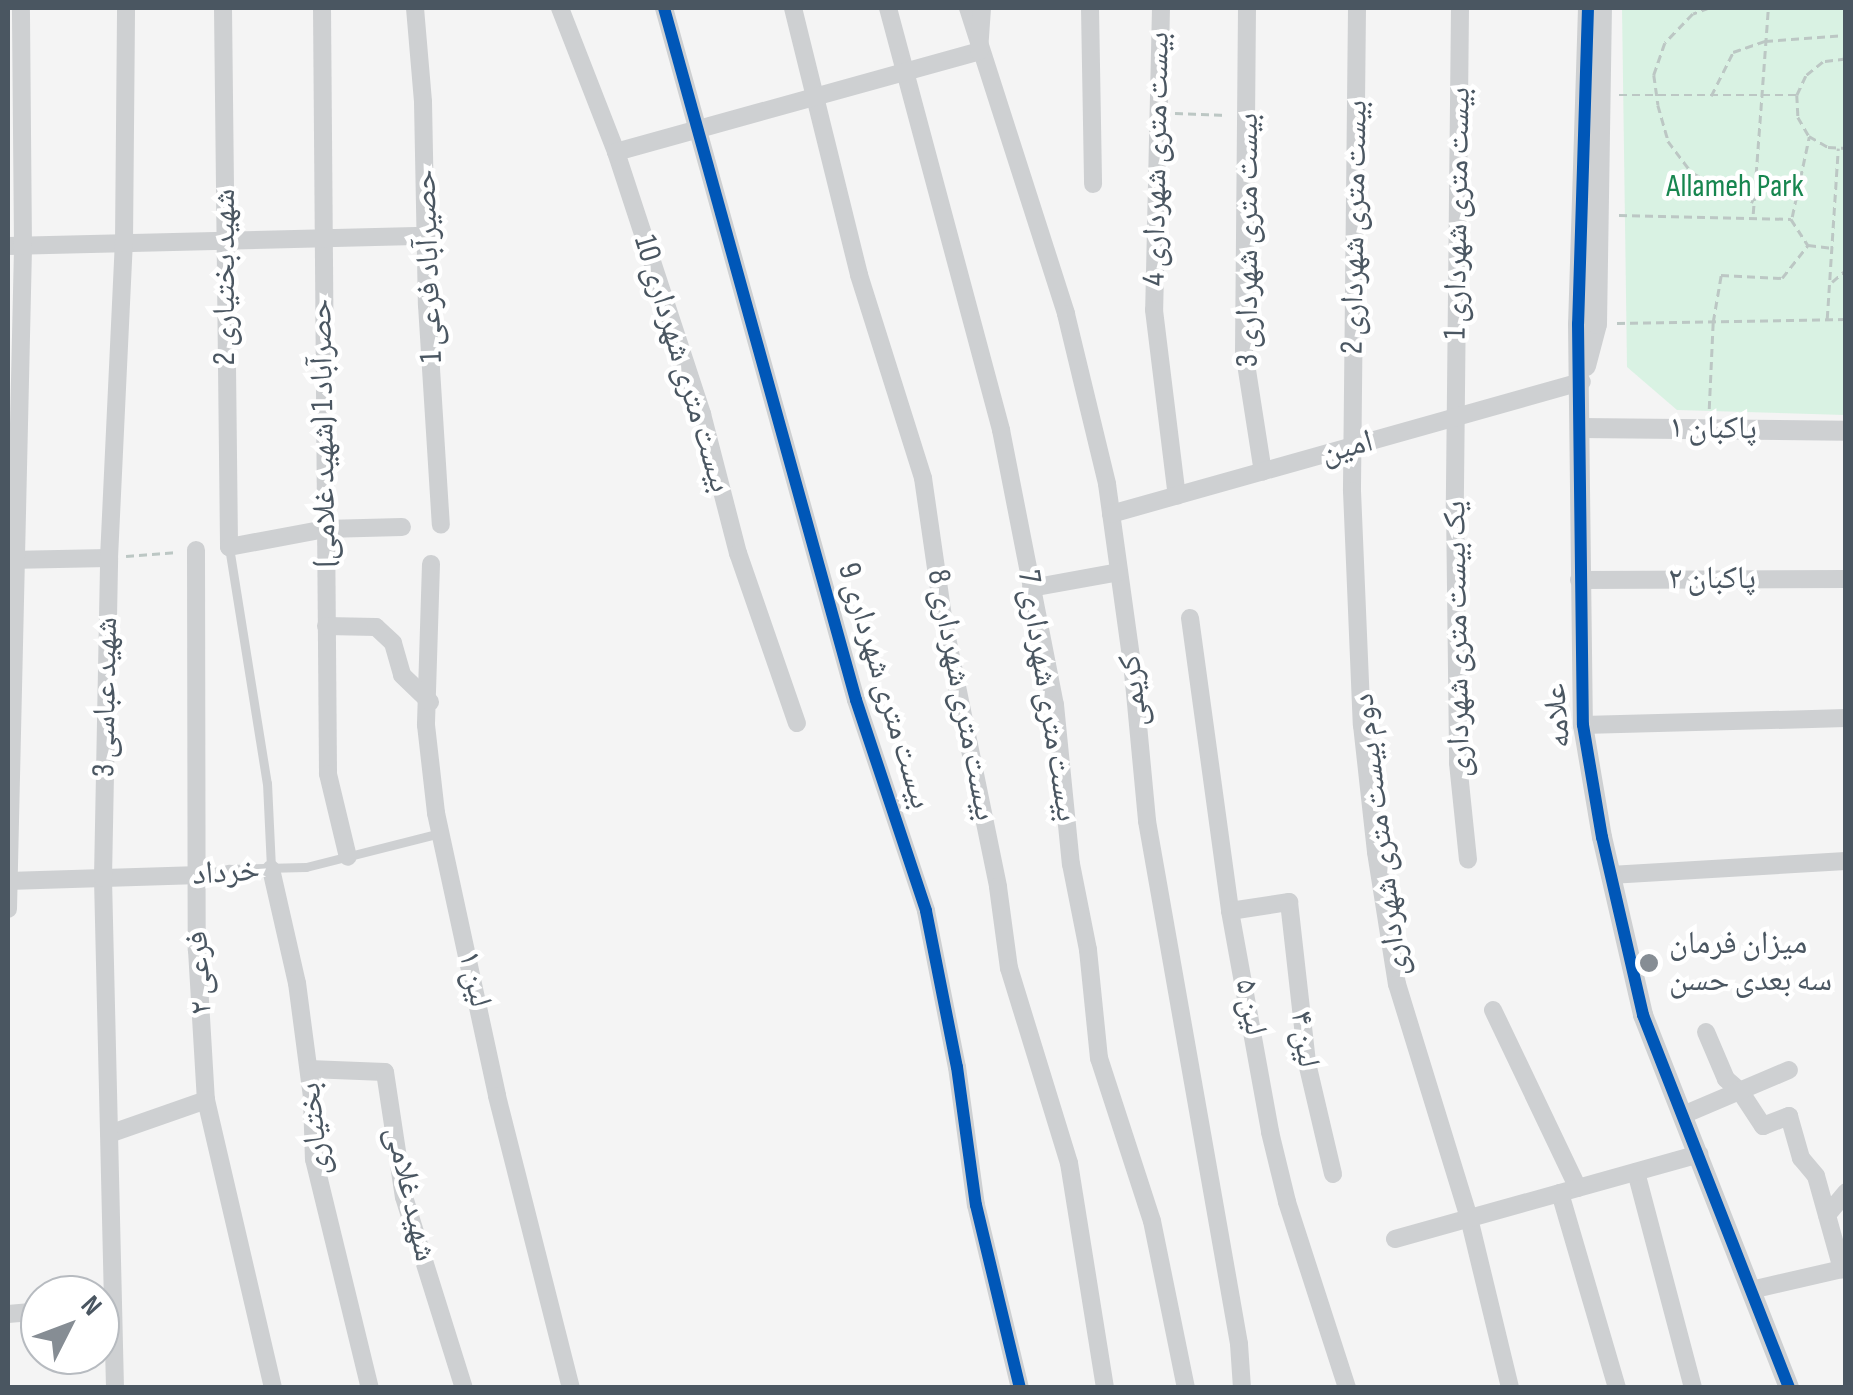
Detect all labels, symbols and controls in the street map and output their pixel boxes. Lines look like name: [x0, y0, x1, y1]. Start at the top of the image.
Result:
street label: بیست متری شهرداری 4: [1136, 32, 1178, 286]
street label: بیست متری شهرداری 1: [1437, 87, 1479, 339]
street label: بیست متری شهرداری 2: [1334, 100, 1376, 354]
street label: بیست متری شهرداری 3: [1229, 113, 1267, 367]
park label: Allameh Park: [1666, 168, 1804, 206]
street label: حصیرآباد فرعی 1: [406, 169, 452, 363]
street label: شهید بختیاری 2: [206, 189, 244, 365]
street label: بیست متری شهرداری 10: [625, 231, 739, 497]
street label: حصرآباد 1 (شهید غلامی): [302, 298, 346, 568]
street label: پاکبان ۱: [1669, 409, 1757, 449]
street label: امین: [1317, 423, 1377, 473]
street label: یک بیست متری شهرداری: [1436, 500, 1480, 778]
street label: بیست متری شهرداری 9: [828, 558, 940, 814]
street label: پاکبان ۲: [1668, 560, 1756, 598]
street label: بیست متری شهرداری 8: [918, 566, 1004, 824]
street label: بیست متری شهرداری 7: [1008, 568, 1086, 824]
street label: شهید عباسی 3: [85, 617, 127, 777]
street label: کریمی: [1111, 653, 1157, 729]
street label: علامه: [1536, 682, 1580, 750]
street label: دوم بیست متری شهرداری: [1345, 691, 1417, 979]
street label: خرداد: [191, 851, 261, 895]
place label: میزان فرمان سه بعدی حسن: [1669, 926, 1832, 1001]
street label: ۲ فرعی: [179, 930, 221, 1016]
street label: لین ۱: [449, 947, 499, 1011]
marker: میزان فرمان سه بعدی حسن: [1638, 952, 1660, 974]
street label: لین ۵: [1226, 976, 1274, 1038]
street label: لین ۴: [1281, 1008, 1327, 1070]
street label: بختیاری: [291, 1081, 339, 1177]
street label: شهید غلامی: [376, 1123, 444, 1265]
north arrow: [20, 1275, 120, 1375]
text: N: [74, 1289, 108, 1323]

